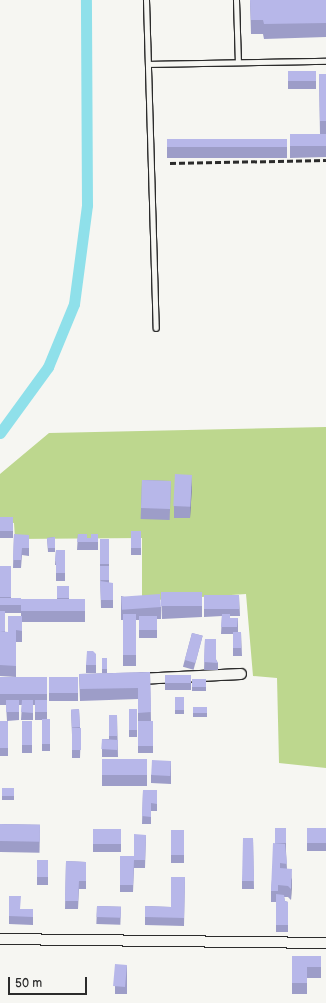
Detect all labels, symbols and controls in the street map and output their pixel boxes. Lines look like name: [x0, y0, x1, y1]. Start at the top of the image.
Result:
scale bar: [10, 969, 89, 995]
text: 50 m: [15, 976, 42, 991]

